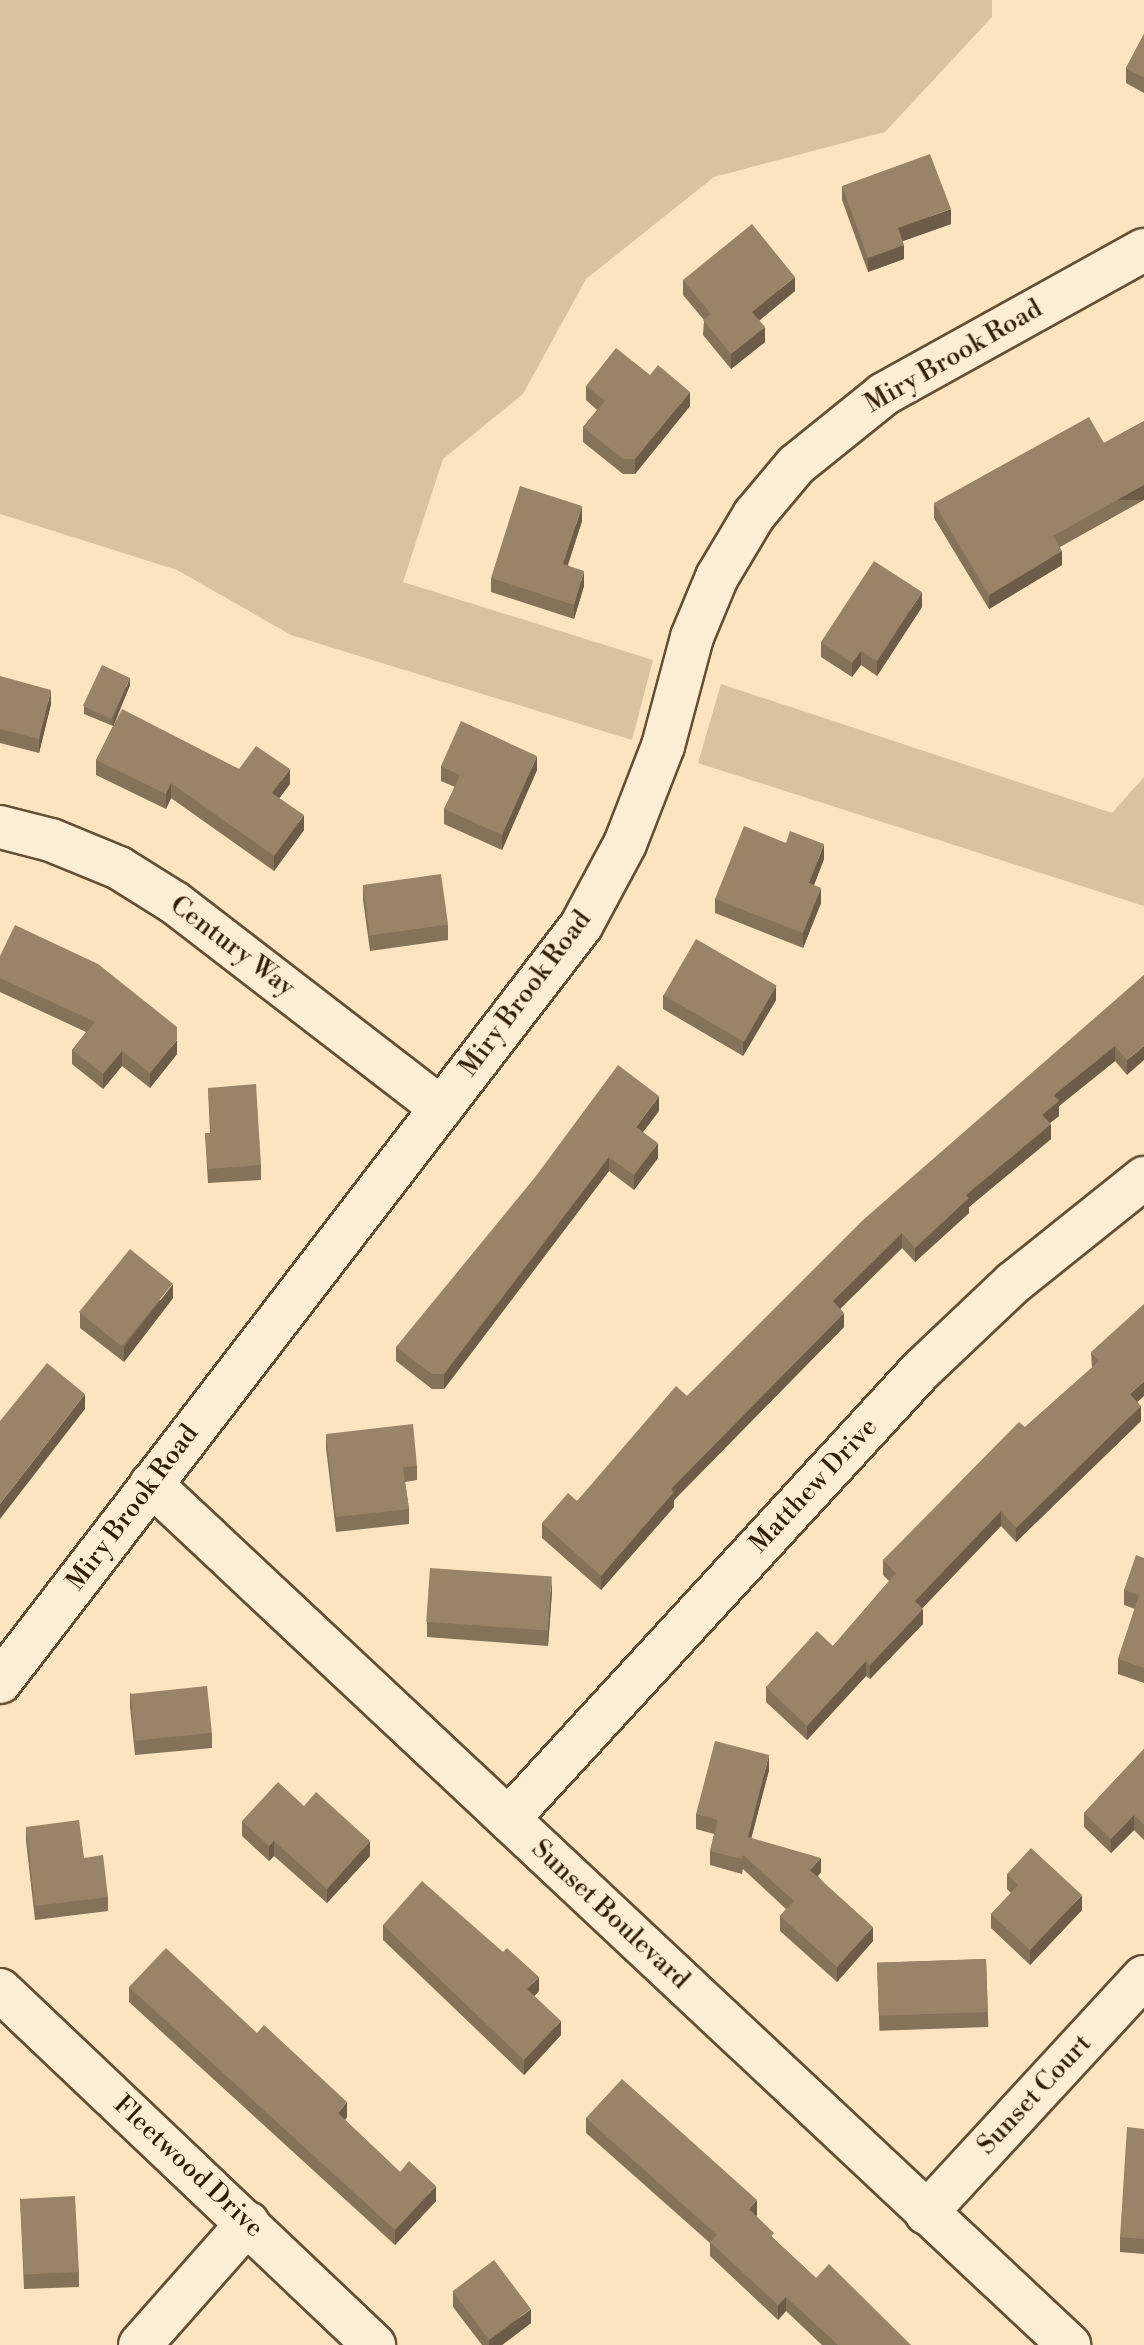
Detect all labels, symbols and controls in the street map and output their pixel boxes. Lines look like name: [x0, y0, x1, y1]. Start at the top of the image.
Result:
street label: Miry Brook Road: [860, 294, 1048, 420]
street label: Century Way: [163, 890, 301, 1004]
street label: Miry Brook Road: [454, 905, 598, 1083]
street label: Matthew Drive: [744, 1412, 884, 1560]
street label: Miry Brook Road: [61, 1419, 205, 1597]
street label: Sunset Boulevard: [525, 1834, 695, 1996]
street label: Sunset Court: [971, 2028, 1099, 2162]
street label: Fleetwood Drive: [107, 2090, 269, 2244]

